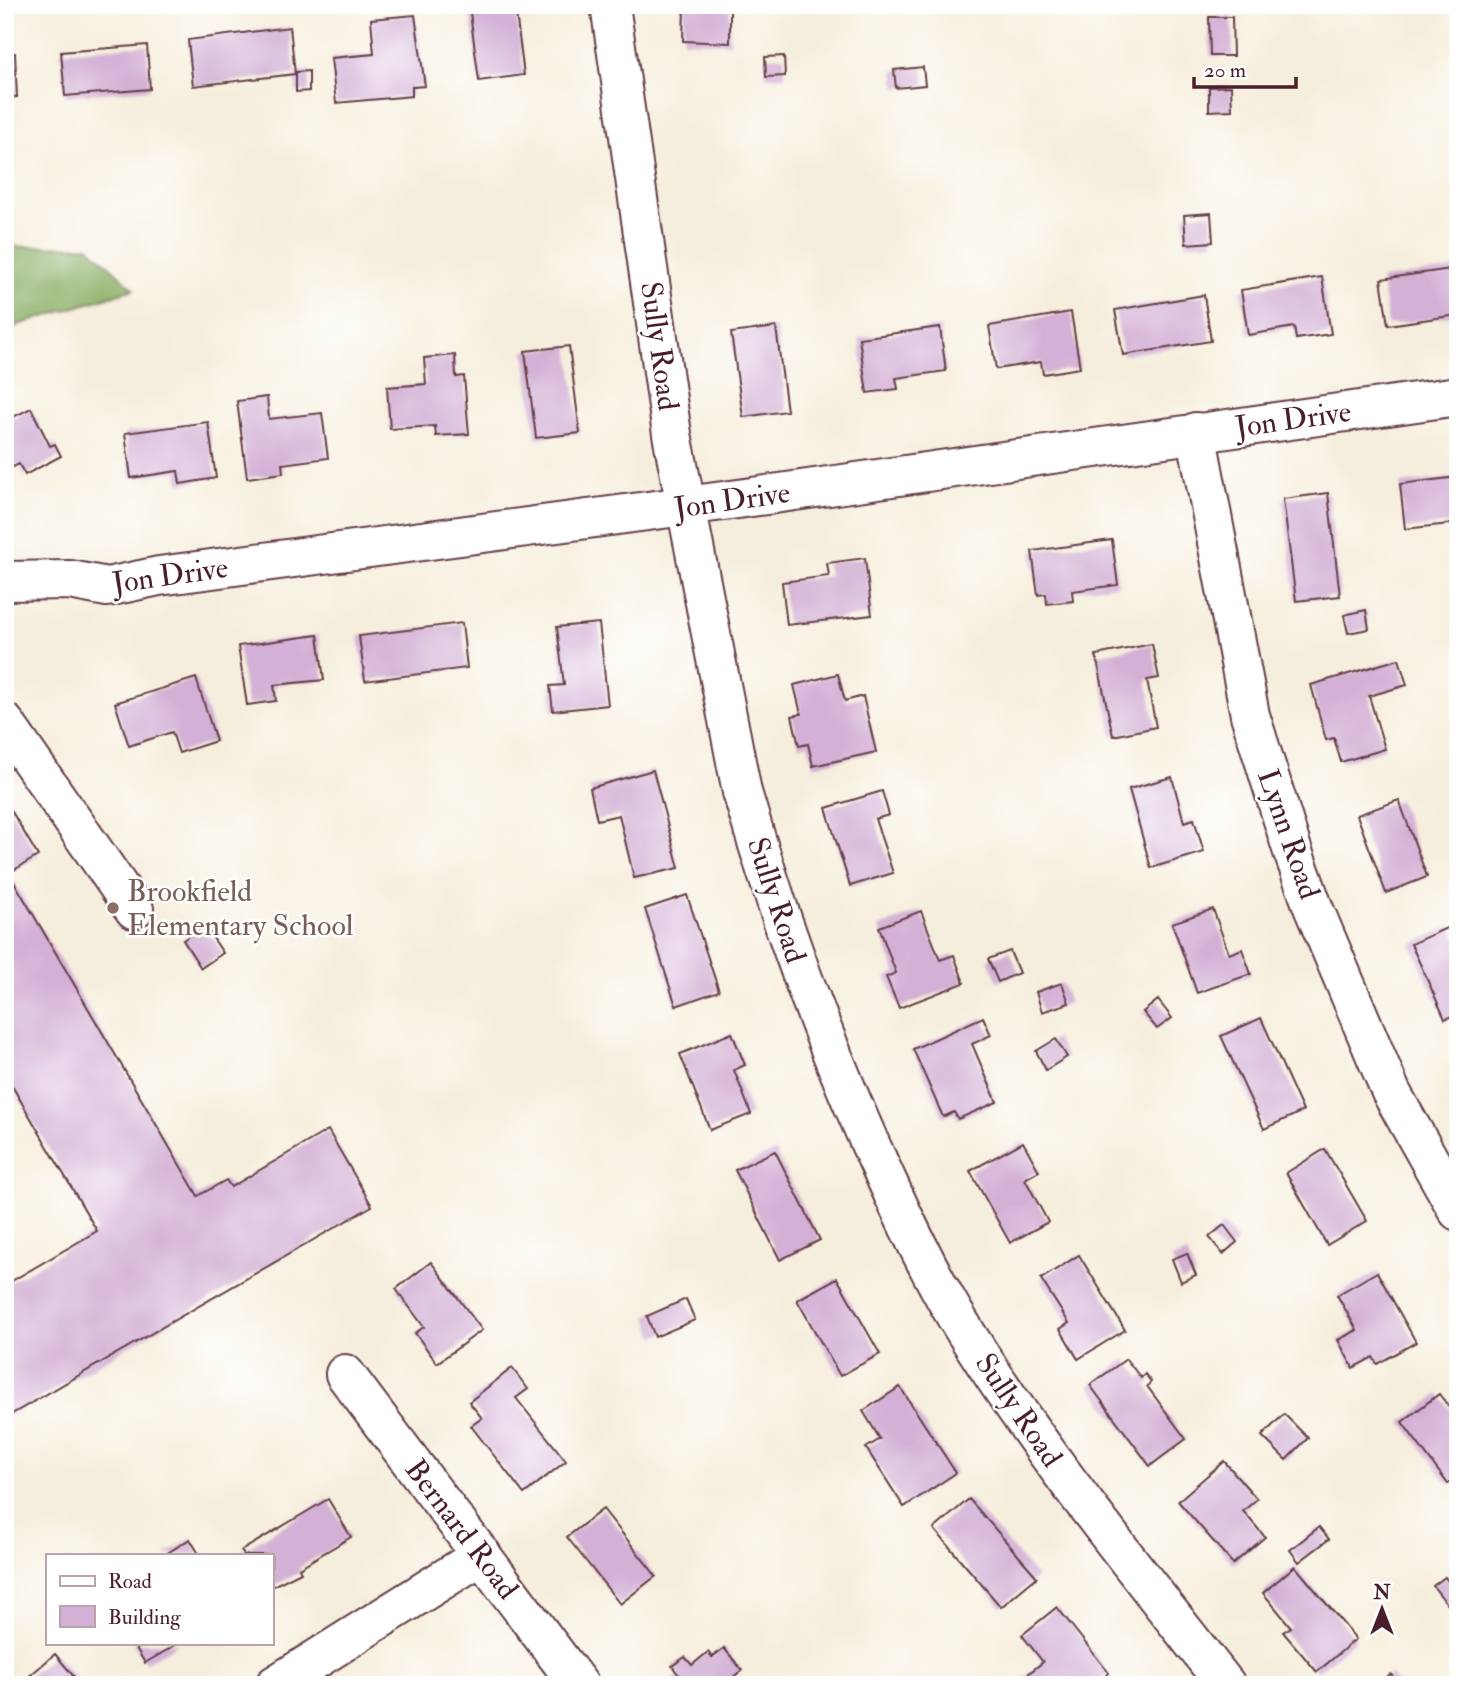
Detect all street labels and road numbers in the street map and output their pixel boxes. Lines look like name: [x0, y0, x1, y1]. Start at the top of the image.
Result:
street label: Sully Road: [632, 279, 687, 413]
street label: Jon Drive: [1232, 393, 1353, 446]
street label: Jon Drive: [671, 474, 792, 527]
street label: Jon Drive: [109, 549, 230, 602]
street label: Lynn Road: [1249, 764, 1328, 904]
street label: Sully Road: [739, 833, 814, 968]
street label: Sully Road: [967, 1346, 1070, 1475]
street label: Bernard Road: [397, 1452, 526, 1607]

